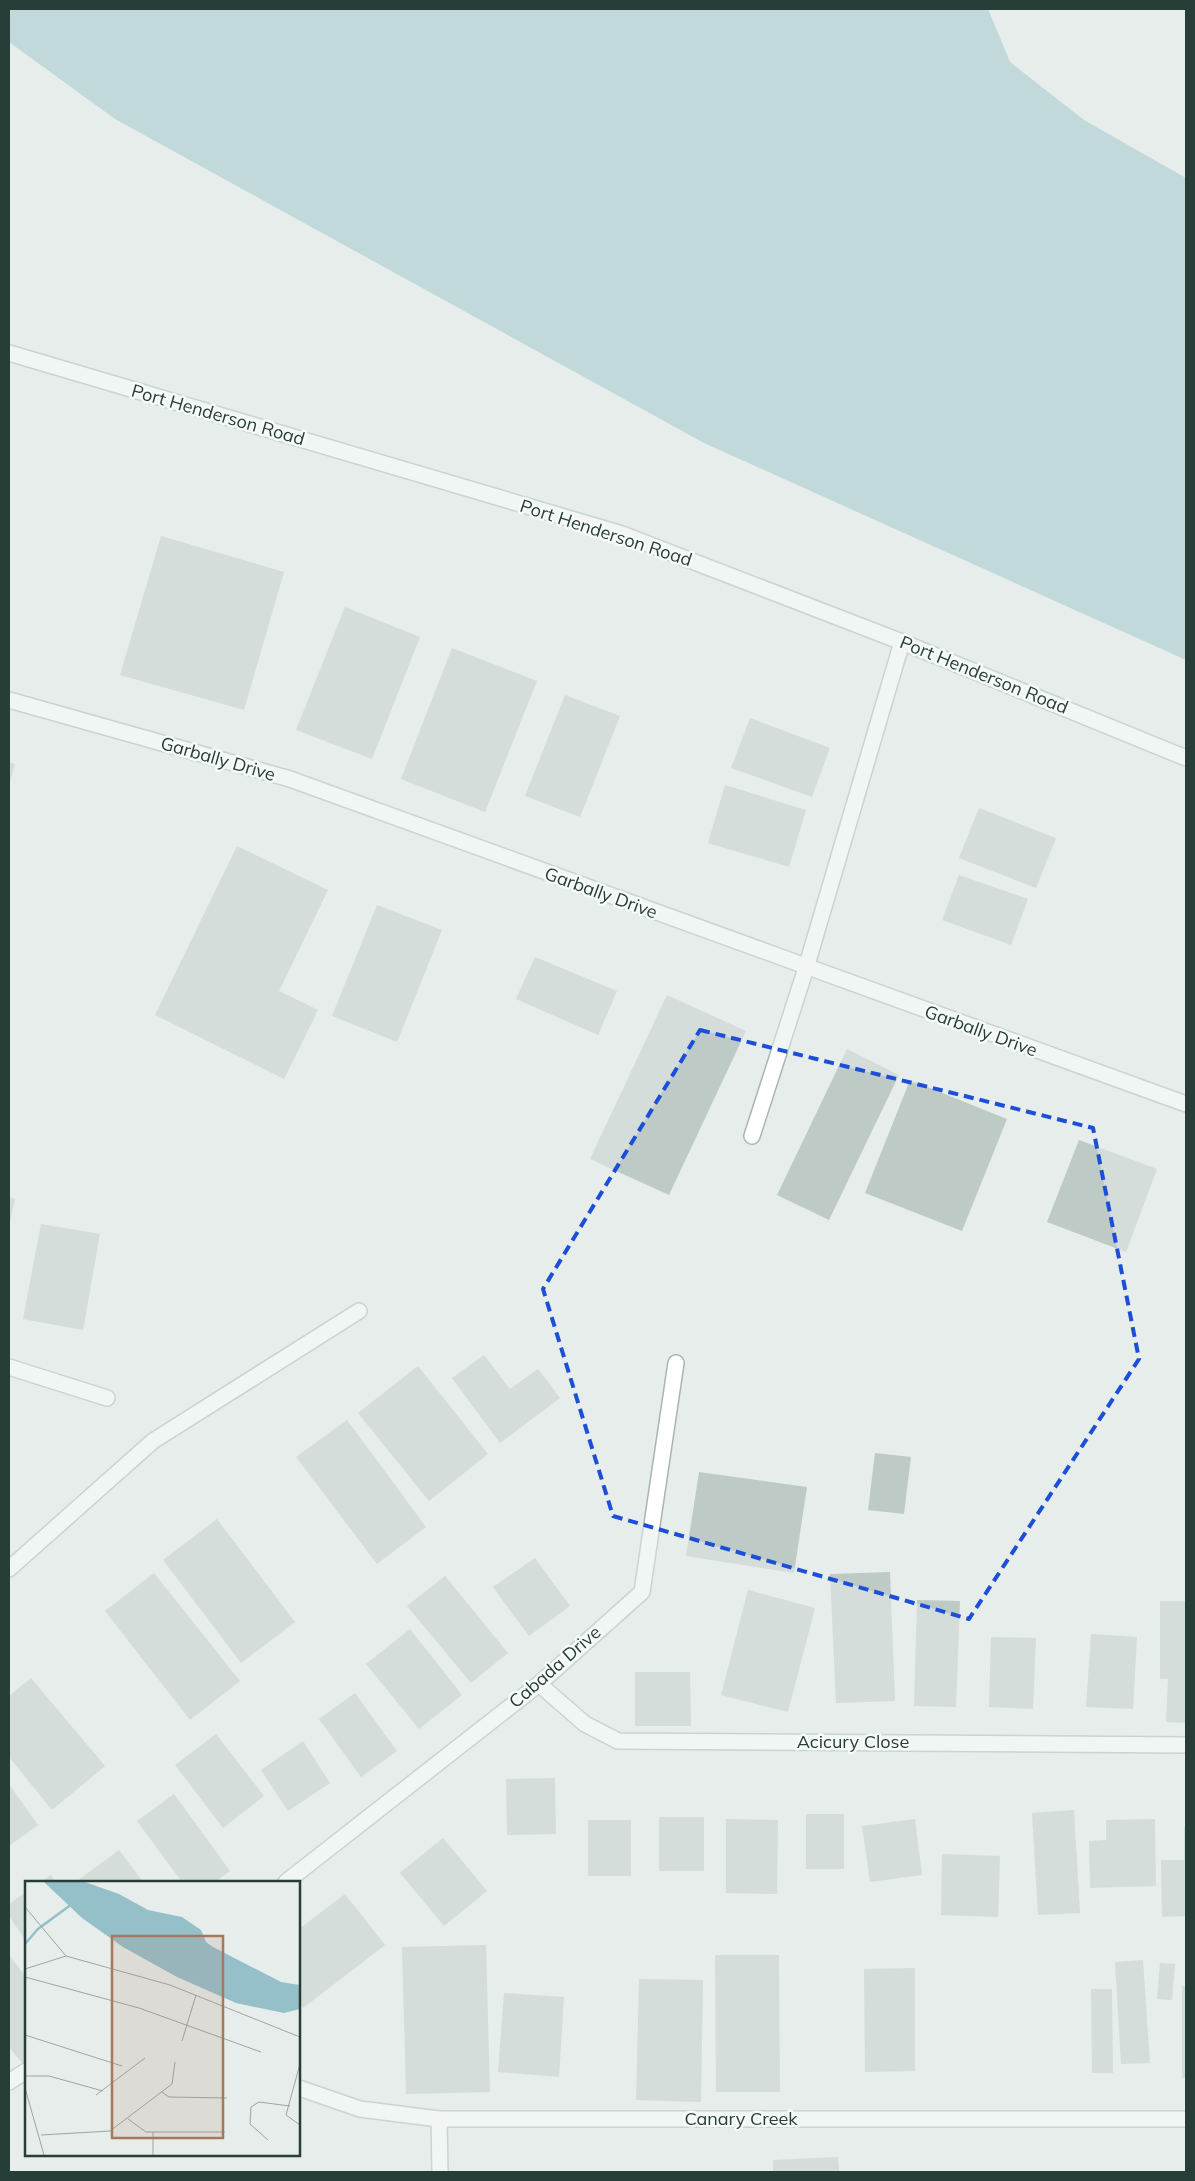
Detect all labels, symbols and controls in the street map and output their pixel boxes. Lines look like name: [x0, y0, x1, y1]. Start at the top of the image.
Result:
street label: Port Henderson Road: [129, 379, 308, 450]
street label: Port Henderson Road: [517, 494, 695, 571]
street label: Port Henderson Road: [897, 630, 1072, 719]
street label: Garbally Drive: [158, 731, 278, 786]
street label: Garbally Drive: [542, 861, 661, 924]
street label: Garbally Drive: [922, 999, 1041, 1062]
street label: Cabada Drive: [504, 1620, 605, 1713]
street label: Acicury Close: [797, 1730, 909, 1753]
inset map: [25, 1881, 300, 2156]
street label: Canary Creek: [684, 2107, 798, 2130]

